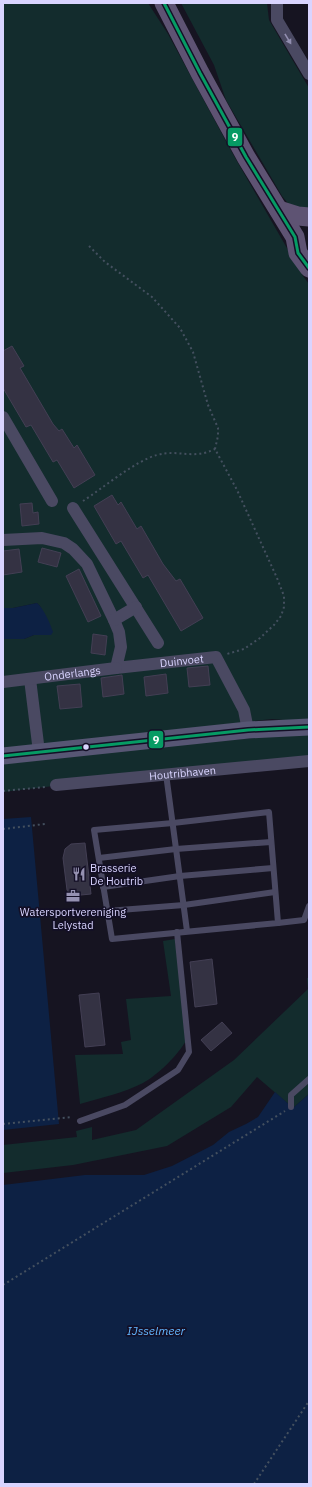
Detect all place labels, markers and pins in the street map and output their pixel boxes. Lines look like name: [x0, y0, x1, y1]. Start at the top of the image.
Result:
unlabelled marker: [81, 742, 91, 752]
place label: Brasserie De Houtrib: [90, 861, 143, 888]
restaurant icon: Brasserie De Houtrib: [71, 866, 87, 882]
office icon: Watersportvereniging Lelystad: [65, 888, 81, 904]
place label: Watersportvereniging Lelystad: [20, 905, 126, 932]

